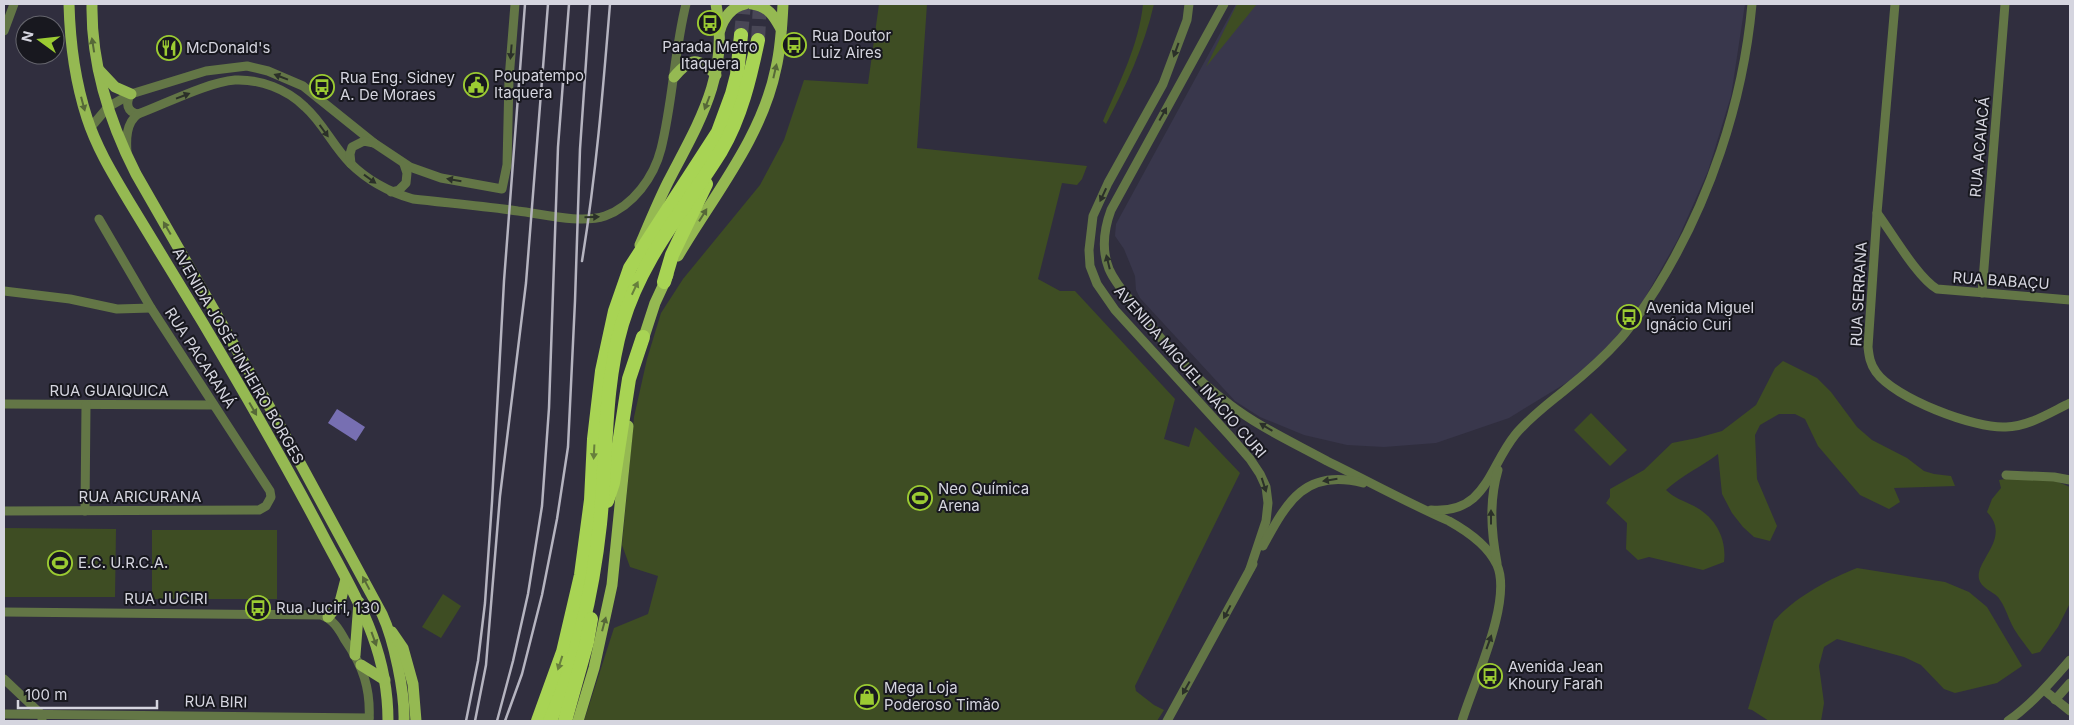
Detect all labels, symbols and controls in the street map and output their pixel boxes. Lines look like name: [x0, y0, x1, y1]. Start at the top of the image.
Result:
bus stop icon: Parada Metro Itaquera: [697, 10, 723, 36]
north arrow: [15, 15, 65, 65]
place label: Rua Doutor Luiz Aires: [812, 26, 892, 62]
text: N: [17, 29, 37, 44]
bus stop icon: Rua Doutor Luiz Aires: [781, 32, 807, 58]
restaurant icon: McDonald's: [156, 35, 182, 61]
one-way arrow: [89, 37, 97, 53]
place label: Parada Metro Itaquera: [662, 37, 758, 73]
place label: McDonald's: [186, 38, 271, 57]
one-way arrow: [1172, 43, 1179, 58]
one-way arrow: [506, 45, 514, 61]
one-way arrow: [771, 63, 779, 78]
place label: Poupatempo Itaquera: [494, 66, 584, 102]
place label: Rua Eng. Sidney A. De Moraes: [340, 68, 456, 104]
one-way arrow: [274, 72, 288, 80]
public building icon: Poupatempo Itaquera: [463, 72, 489, 98]
bus stop icon: Rua Eng. Sidney A. De Moraes: [309, 74, 335, 100]
one-way arrow: [176, 92, 191, 100]
one-way arrow: [80, 96, 88, 111]
one-way arrow: [703, 96, 711, 111]
street label: RUA ACAIACÁ: [1966, 96, 1993, 198]
one-way arrow: [1159, 107, 1167, 121]
one-way arrow: [319, 124, 329, 138]
one-way arrow: [363, 174, 377, 184]
one-way arrow: [446, 176, 462, 184]
one-way arrow: [1098, 188, 1106, 202]
one-way arrow: [698, 208, 708, 222]
one-way arrow: [584, 213, 600, 221]
one-way arrow: [163, 221, 172, 234]
street label: RUA SERRANA: [1846, 241, 1871, 347]
street label: AVENIDA JOSÉ PINHEIRO BORGES: [168, 244, 308, 467]
one-way arrow: [1104, 254, 1112, 269]
street label: RUA BABAÇU: [1952, 268, 2050, 293]
one-way arrow: [632, 281, 640, 295]
street label: AVENIDA MIGUEL INÁCIO CURI: [1110, 282, 1270, 462]
place label: Avenida Miguel Ignácio Curi: [1646, 298, 1754, 334]
street label: RUA PACARANÁ: [161, 304, 240, 412]
bus stop icon: Avenida Miguel Ignácio Curi: [1616, 304, 1642, 330]
street label: RUA GUAIQUICA: [49, 381, 169, 400]
one-way arrow: [248, 402, 257, 416]
one-way arrow: [1259, 423, 1272, 432]
one-way arrow: [589, 444, 597, 460]
one-way arrow: [1321, 477, 1337, 485]
one-way arrow: [1260, 478, 1268, 493]
place label: Neo Química Arena: [938, 479, 1029, 515]
sports icon: Neo Química Arena: [907, 485, 933, 511]
street label: RUA ARICURANA: [79, 487, 201, 506]
one-way arrow: [1487, 509, 1495, 525]
sports icon: E.C. U.R.C.A.: [47, 550, 73, 576]
place label: E.C. U.R.C.A.: [78, 553, 168, 572]
one-way arrow: [362, 576, 370, 591]
street label: RUA JUCIRI: [124, 589, 208, 608]
bus stop icon: Rua Juciri, 130: [245, 595, 271, 621]
place label: Rua Juciri, 130: [276, 598, 380, 617]
one-way arrow: [1223, 604, 1231, 619]
one-way arrow: [601, 616, 609, 631]
one-way arrow: [370, 632, 378, 647]
one-way arrow: [1485, 634, 1493, 649]
one-way arrow: [555, 656, 563, 671]
place label: Avenida Jean Khoury Farah: [1508, 657, 1603, 693]
bus stop icon: Avenida Jean Khoury Farah: [1477, 663, 1503, 689]
scale bar: [18, 678, 156, 710]
place label: Mega Loja Poderoso Timão: [884, 678, 1000, 714]
one-way arrow: [1181, 682, 1190, 695]
shop icon: Mega Loja Poderoso Timão: [854, 684, 880, 710]
text: 100 m: [25, 685, 67, 704]
street label: RUA BIRI: [185, 691, 247, 712]

